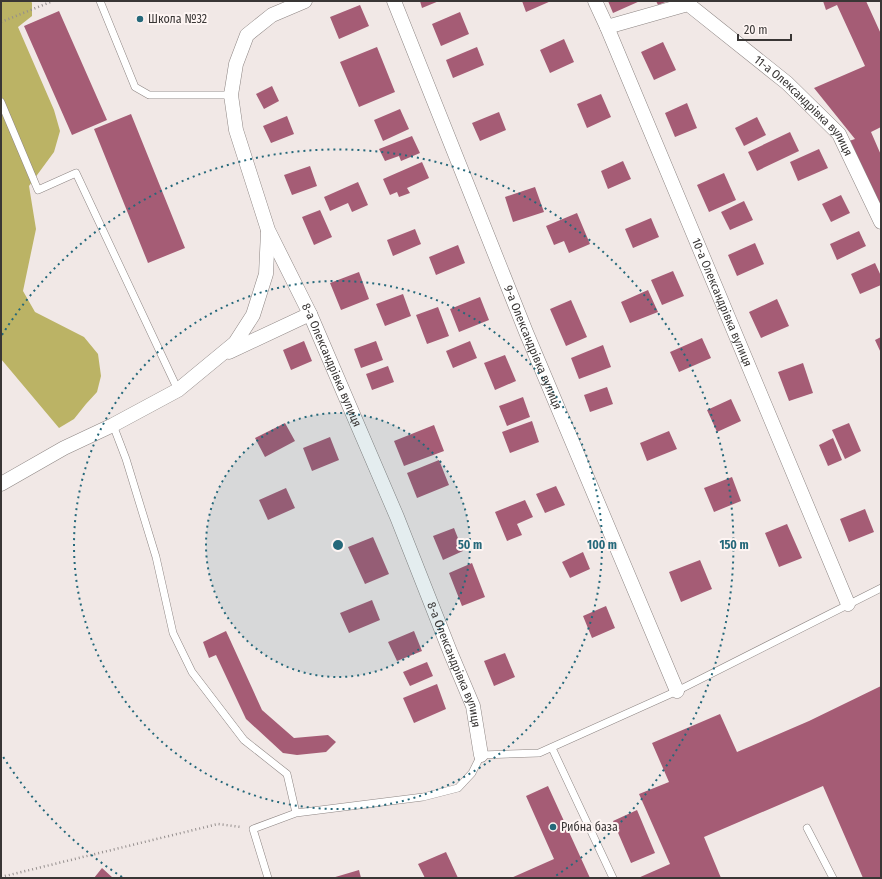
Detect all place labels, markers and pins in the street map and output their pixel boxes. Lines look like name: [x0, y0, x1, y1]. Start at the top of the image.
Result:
place label: Школа №32: [148, 12, 207, 26]
marker: Школа №32: [135, 14, 145, 24]
centre of rings: [331, 538, 345, 552]
place label: Рибна база: [561, 820, 618, 834]
marker: Рибна база: [548, 822, 558, 832]

